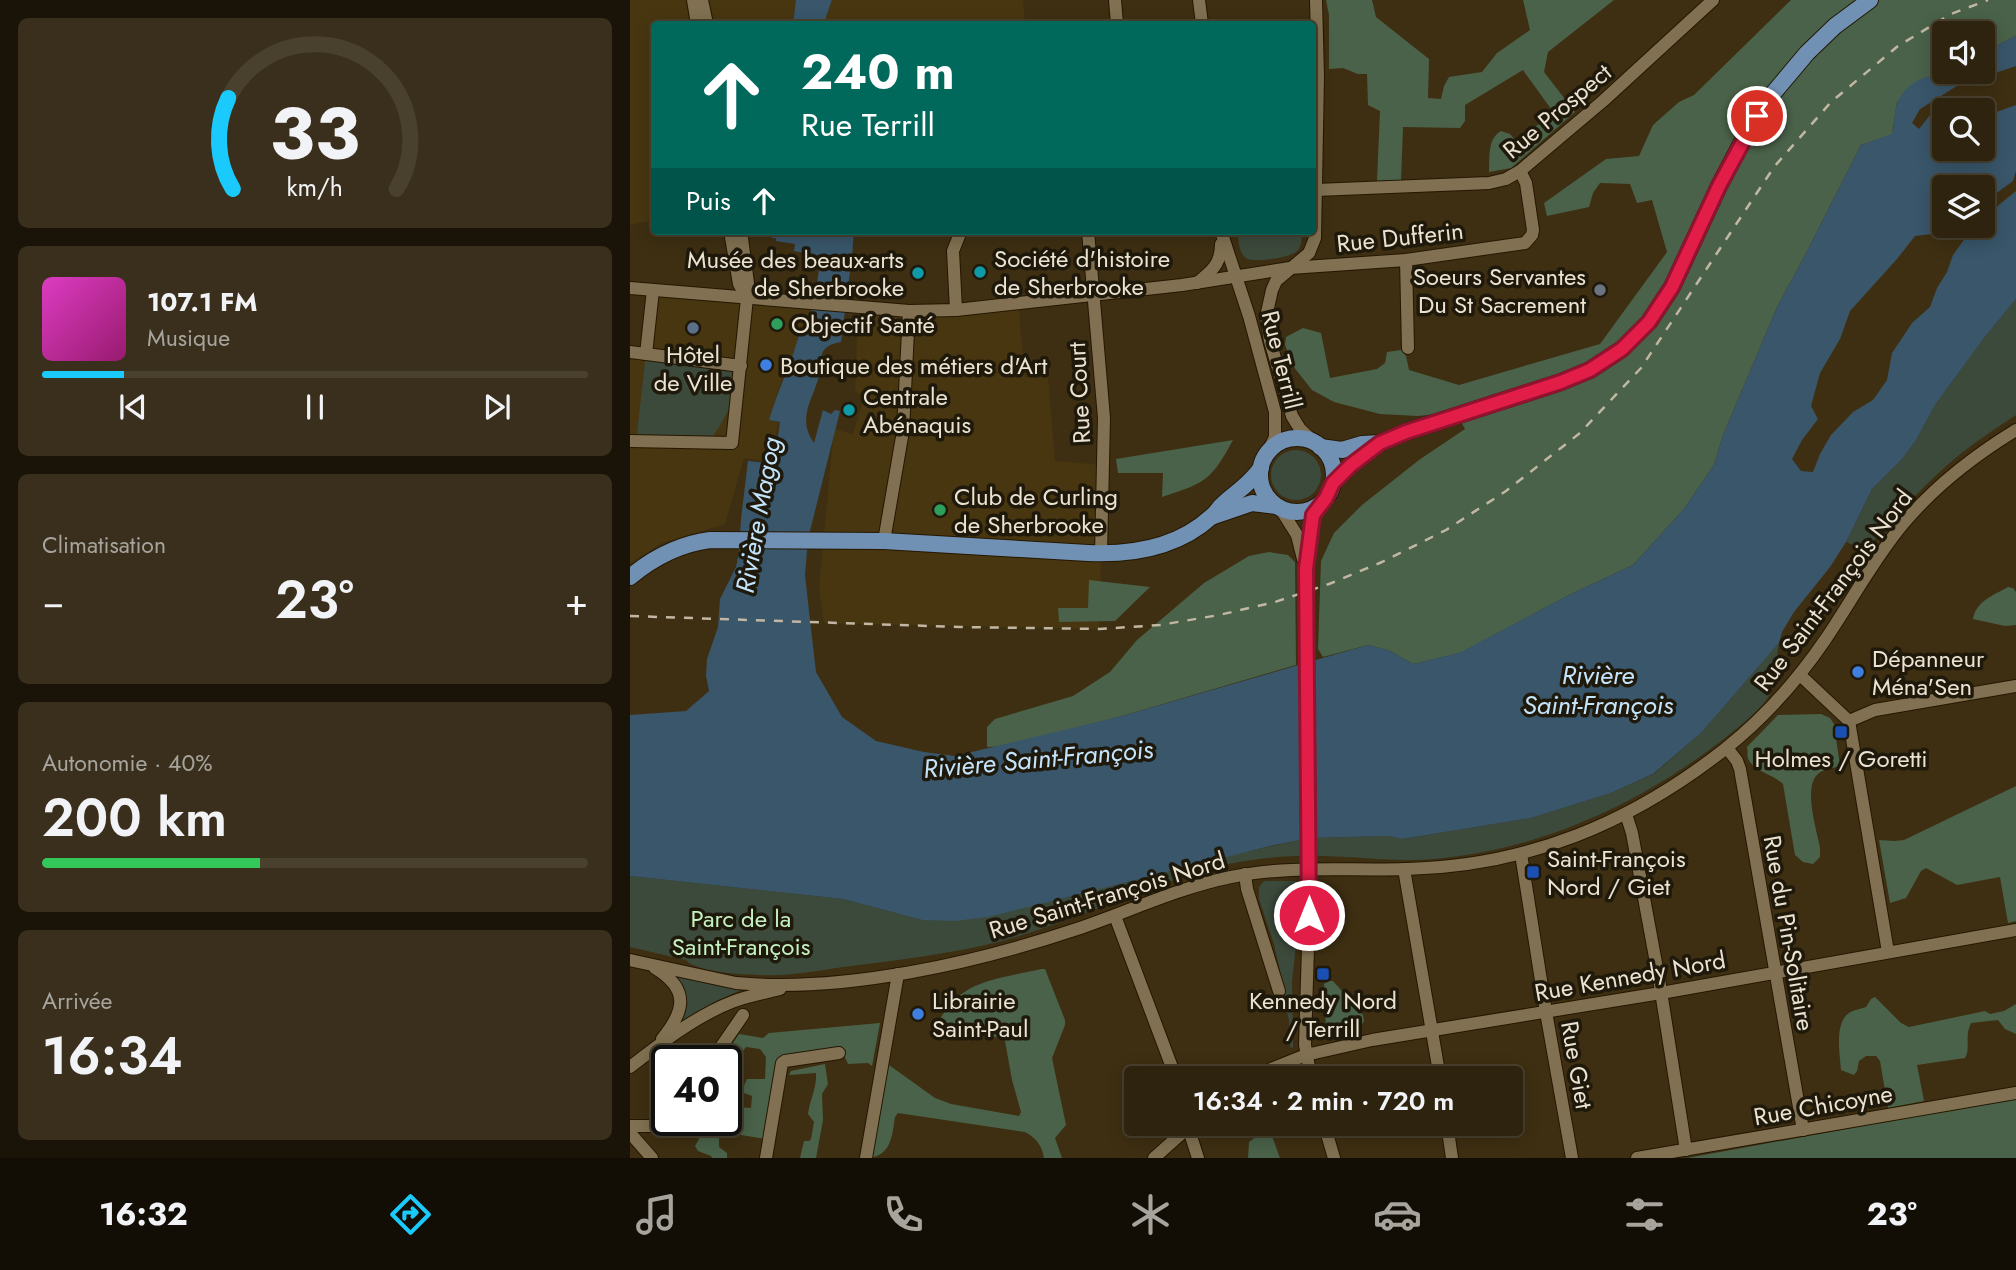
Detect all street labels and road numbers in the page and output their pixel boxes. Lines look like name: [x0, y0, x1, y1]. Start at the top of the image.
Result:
street label: Rue Prospect: [1495, 55, 1619, 167]
street label: Rue Dufferin: [1335, 213, 1465, 261]
street label: Rue Terrill: [1253, 307, 1311, 413]
street label: Rue Court: [1059, 341, 1099, 445]
street label: Rue Saint-François Nord: [1745, 482, 1921, 698]
street label: Rue du Pin-Solitaire: [1755, 833, 1823, 1033]
street label: Rue Saint-François Nord: [985, 842, 1229, 948]
street label: Rue Kennedy Nord: [1532, 942, 1728, 1010]
street label: Rue Giet: [1552, 1018, 1602, 1112]
street label: Rue Chicoyne: [1751, 1076, 1895, 1134]

